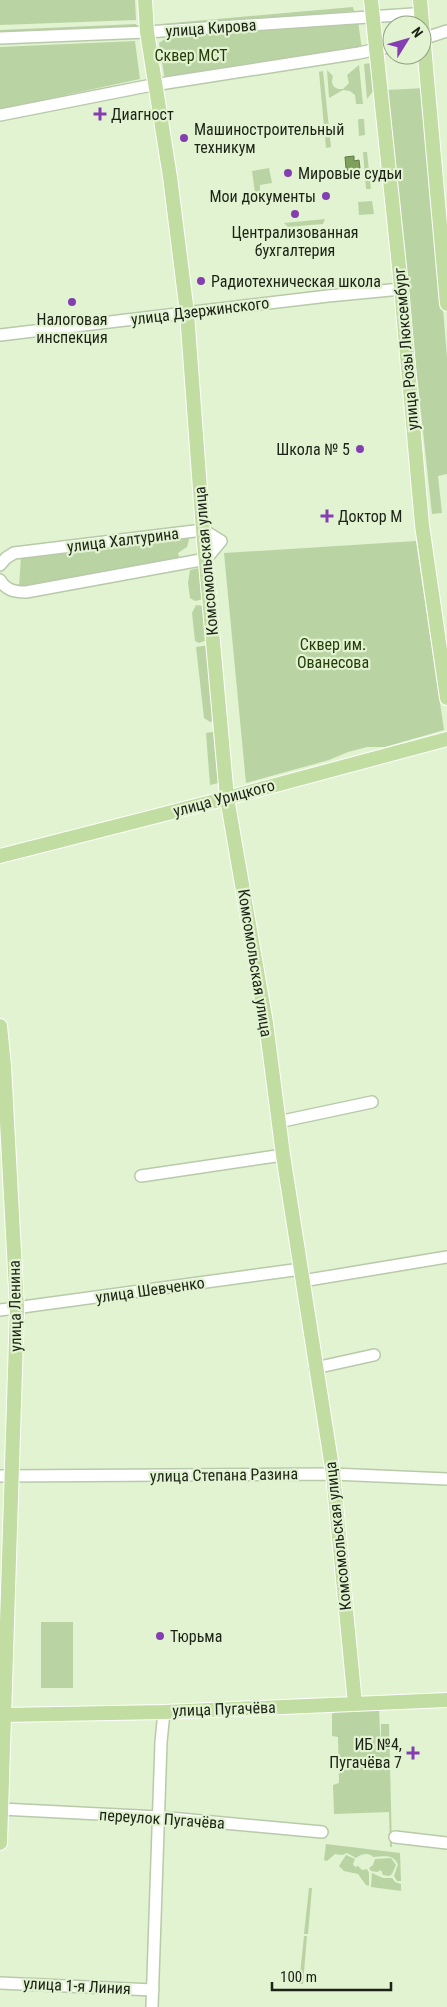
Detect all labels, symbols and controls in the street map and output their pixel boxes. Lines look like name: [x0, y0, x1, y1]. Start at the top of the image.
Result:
street label: улица Кирова: [165, 15, 257, 41]
north arrow: [382, 15, 432, 65]
text: N: [408, 24, 426, 40]
park label: Сквер МСТ: [154, 46, 228, 65]
place label: Диагност: [111, 105, 174, 124]
marker: Диагност: [93, 107, 107, 121]
place label: Машиностроительный техникум: [194, 120, 344, 157]
marker: Машиностроительный техникум: [178, 132, 190, 144]
place label: Мировые судьи: [298, 164, 402, 183]
marker: Мировые судьи: [282, 167, 294, 179]
place label: Мои документы: [209, 187, 316, 206]
marker: Мои документы: [320, 190, 332, 202]
marker: Централизованная бухгалтерия: [289, 208, 301, 220]
place label: Централизованная бухгалтерия: [231, 223, 359, 260]
street label: улица Розы Люксембург: [389, 267, 423, 431]
place label: Радиотехническая школа: [211, 272, 381, 291]
marker: Радиотехническая школа: [195, 275, 207, 287]
street label: улица Дзержинского: [130, 293, 270, 329]
marker: Налоговая инспекция: [66, 296, 78, 308]
place label: Налоговая инспекция: [36, 310, 108, 347]
place label: Школа № 5: [276, 440, 350, 459]
marker: Школа № 5: [354, 443, 366, 455]
street label: Комсомольская улица: [190, 486, 222, 636]
place label: Доктор М: [338, 507, 402, 526]
marker: Доктор М: [320, 509, 334, 523]
street label: улица Халтурина: [66, 524, 180, 556]
park label: Сквер им. Ованесова: [297, 635, 369, 672]
street label: улица Урицкого: [171, 775, 277, 821]
street label: Комсомольская улица: [234, 888, 276, 1038]
street label: улица Ленина: [5, 1260, 25, 1352]
street label: улица Шевченко: [94, 1273, 206, 1307]
street label: Комсомольская улица: [321, 1461, 355, 1611]
street label: улица Степана Разина: [150, 1464, 298, 1486]
place label: Тюрьма: [170, 1627, 222, 1646]
marker: Тюрьма: [154, 1630, 166, 1642]
street label: улица Пугачёва: [172, 1698, 276, 1720]
place label: ИБ №4, Пугачёва 7: [329, 1735, 402, 1772]
marker: ИБ №4, Пугачёва 7: [406, 1746, 420, 1760]
street label: переулок Пугачёва: [99, 1805, 225, 1833]
scale bar: [272, 1960, 391, 1992]
text: 100 m: [280, 1968, 317, 1986]
street label: улица 1-я Линия: [23, 1974, 131, 1998]

